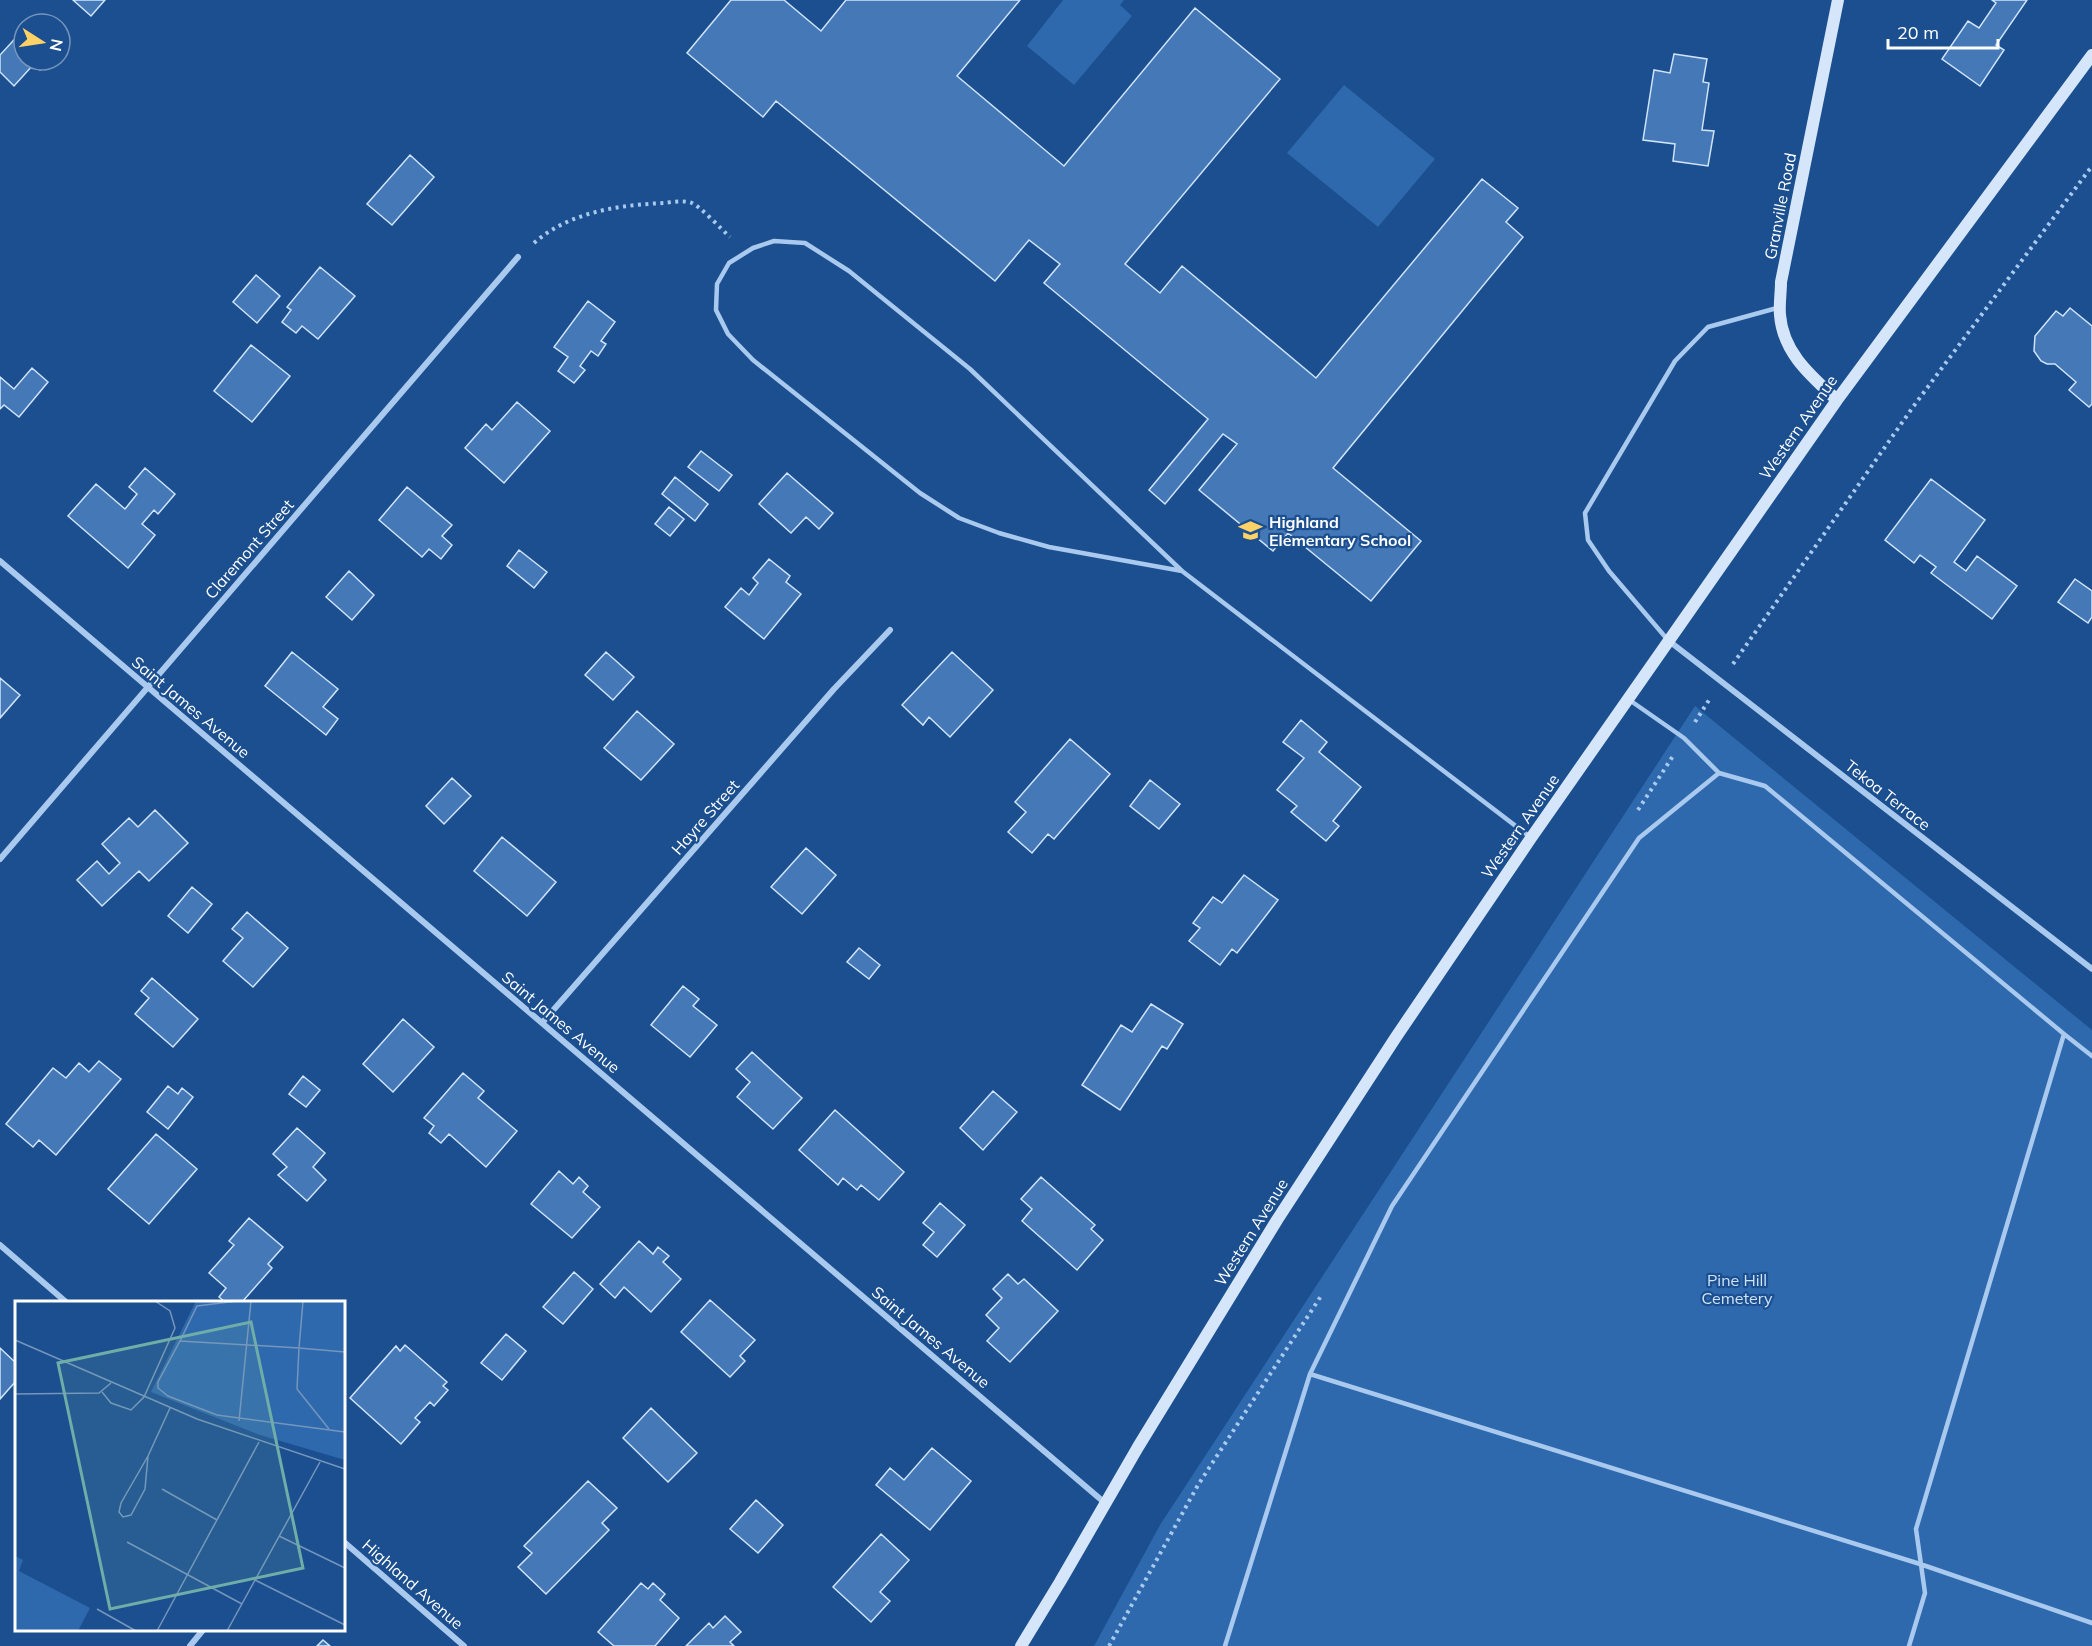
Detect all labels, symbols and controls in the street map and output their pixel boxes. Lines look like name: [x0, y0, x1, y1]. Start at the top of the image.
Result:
north arrow: [12, 12, 72, 72]
scale bar: [1888, 12, 1998, 50]
text: 20 m: [1897, 21, 1939, 44]
text: N: [46, 37, 68, 53]
street label: Granville Road: [1760, 151, 1800, 261]
street label: Western Avenue: [1755, 371, 1841, 483]
street label: Claremont Street: [200, 495, 298, 603]
place label: Highland Elementary School: [1269, 512, 1411, 550]
school or university icon: Highland Elementary School: [1238, 518, 1264, 544]
street label: Saint James Avenue: [128, 652, 254, 762]
street label: Tekoa Terrace: [1841, 755, 1935, 835]
street label: Western Avenue: [1477, 770, 1563, 882]
street label: Hayre Street: [667, 775, 743, 859]
street label: Saint James Avenue: [498, 967, 624, 1077]
street label: Western Avenue: [1210, 1175, 1292, 1289]
park label: Pine Hill Cemetery: [1702, 1270, 1773, 1308]
street label: Saint James Avenue: [868, 1282, 994, 1392]
inset map: [15, 1301, 345, 1631]
street label: Highland Avenue: [358, 1535, 468, 1633]

